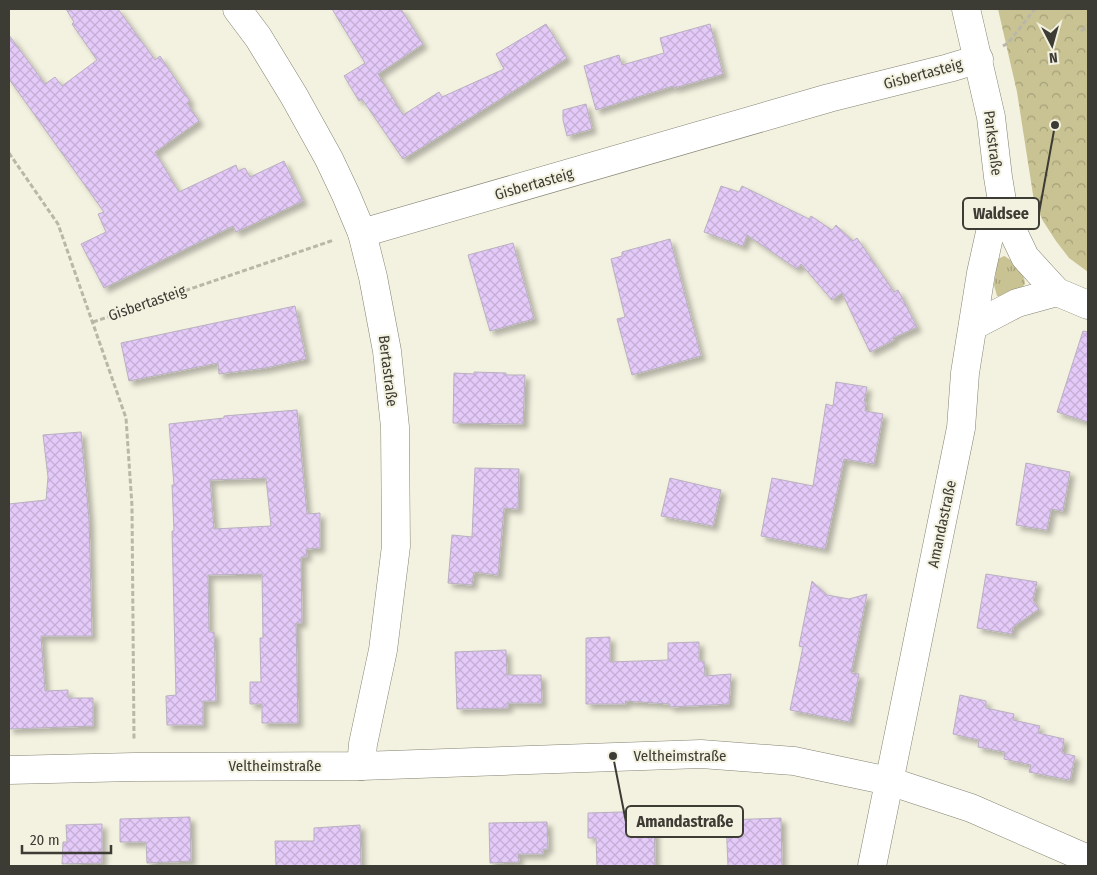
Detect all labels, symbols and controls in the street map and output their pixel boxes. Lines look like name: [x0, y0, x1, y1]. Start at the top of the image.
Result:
north arrow: [1027, 20, 1077, 70]
text: N: [1048, 49, 1058, 66]
street label: Gisbertasteig: [882, 55, 964, 93]
street label: Parkstraße: [980, 109, 1006, 177]
street label: Gisbertasteig: [493, 164, 575, 204]
callout: Waldsee: [963, 198, 1039, 229]
text: Waldsee: [973, 204, 1029, 223]
street label: Gisbertasteig: [106, 281, 188, 325]
street label: Bertastraße: [375, 334, 401, 408]
street label: Amandastraße: [924, 479, 960, 569]
street label: Veltheimstraße: [633, 747, 727, 765]
street label: Veltheimstraße: [228, 757, 322, 775]
callout: Amandastraße: [626, 806, 743, 837]
text: Amandastraße: [636, 812, 733, 831]
scale bar: [22, 822, 111, 854]
text: 20 m: [30, 831, 60, 849]

